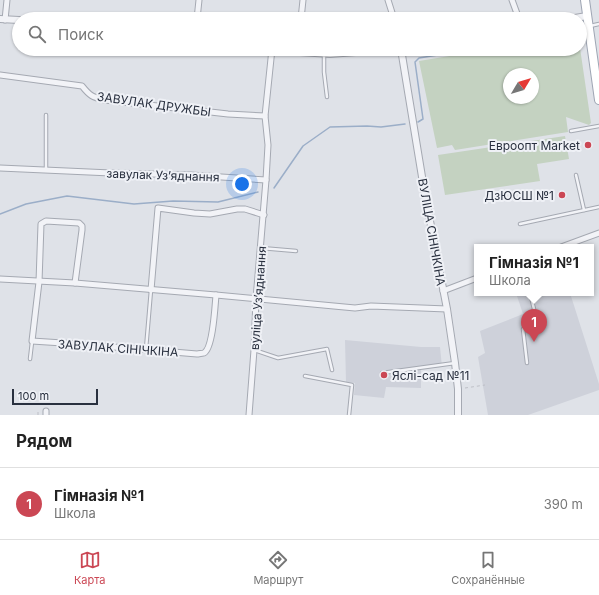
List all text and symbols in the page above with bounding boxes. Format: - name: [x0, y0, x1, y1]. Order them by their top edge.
- search box: [12, 12, 587, 56]
- icon: search: [26, 23, 48, 45]
- text: Поиск: [58, 25, 104, 44]
- north arrow: [503, 68, 539, 104]
- street label: ЗАВУЛАК ДРУЖБЫ: [96, 89, 212, 119]
- place label: Евроопт Market: [489, 138, 580, 153]
- marker: Евроопт Market: [583, 140, 593, 150]
- street label: завулак Узʼяднання: [106, 166, 220, 184]
- your location: [232, 174, 252, 194]
- street label: ВУЛІЦА СІНІЧКІНА: [415, 177, 449, 287]
- place label: ДзЮСШ №1: [484, 188, 554, 203]
- marker: ДзЮСШ №1: [557, 190, 567, 200]
- popup: [474, 244, 594, 296]
- street label: вуліца Узʼяднання: [247, 246, 269, 350]
- text: Гімназія №1: [489, 253, 579, 272]
- text: Школа: [489, 272, 531, 288]
- pin: 1: [521, 309, 547, 342]
- street label: ЗАВУЛАК СІНІЧКІНА: [57, 336, 179, 360]
- place label: Яслі-сад №11: [392, 368, 469, 383]
- marker: Яслі-сад №11: [379, 370, 389, 380]
- scale bar: [12, 387, 98, 406]
- text: 100 m: [18, 389, 49, 403]
- text: Рядом: [16, 431, 72, 451]
- text: Гімназія №1: [54, 486, 144, 505]
- text: 1: [26, 496, 32, 512]
- text: 390 m: [544, 496, 583, 512]
- text: Школа: [54, 505, 96, 521]
- tab: Карта: [74, 549, 106, 587]
- tab: Маршрут: [253, 549, 303, 587]
- tab: Сохранённые: [451, 549, 525, 587]

